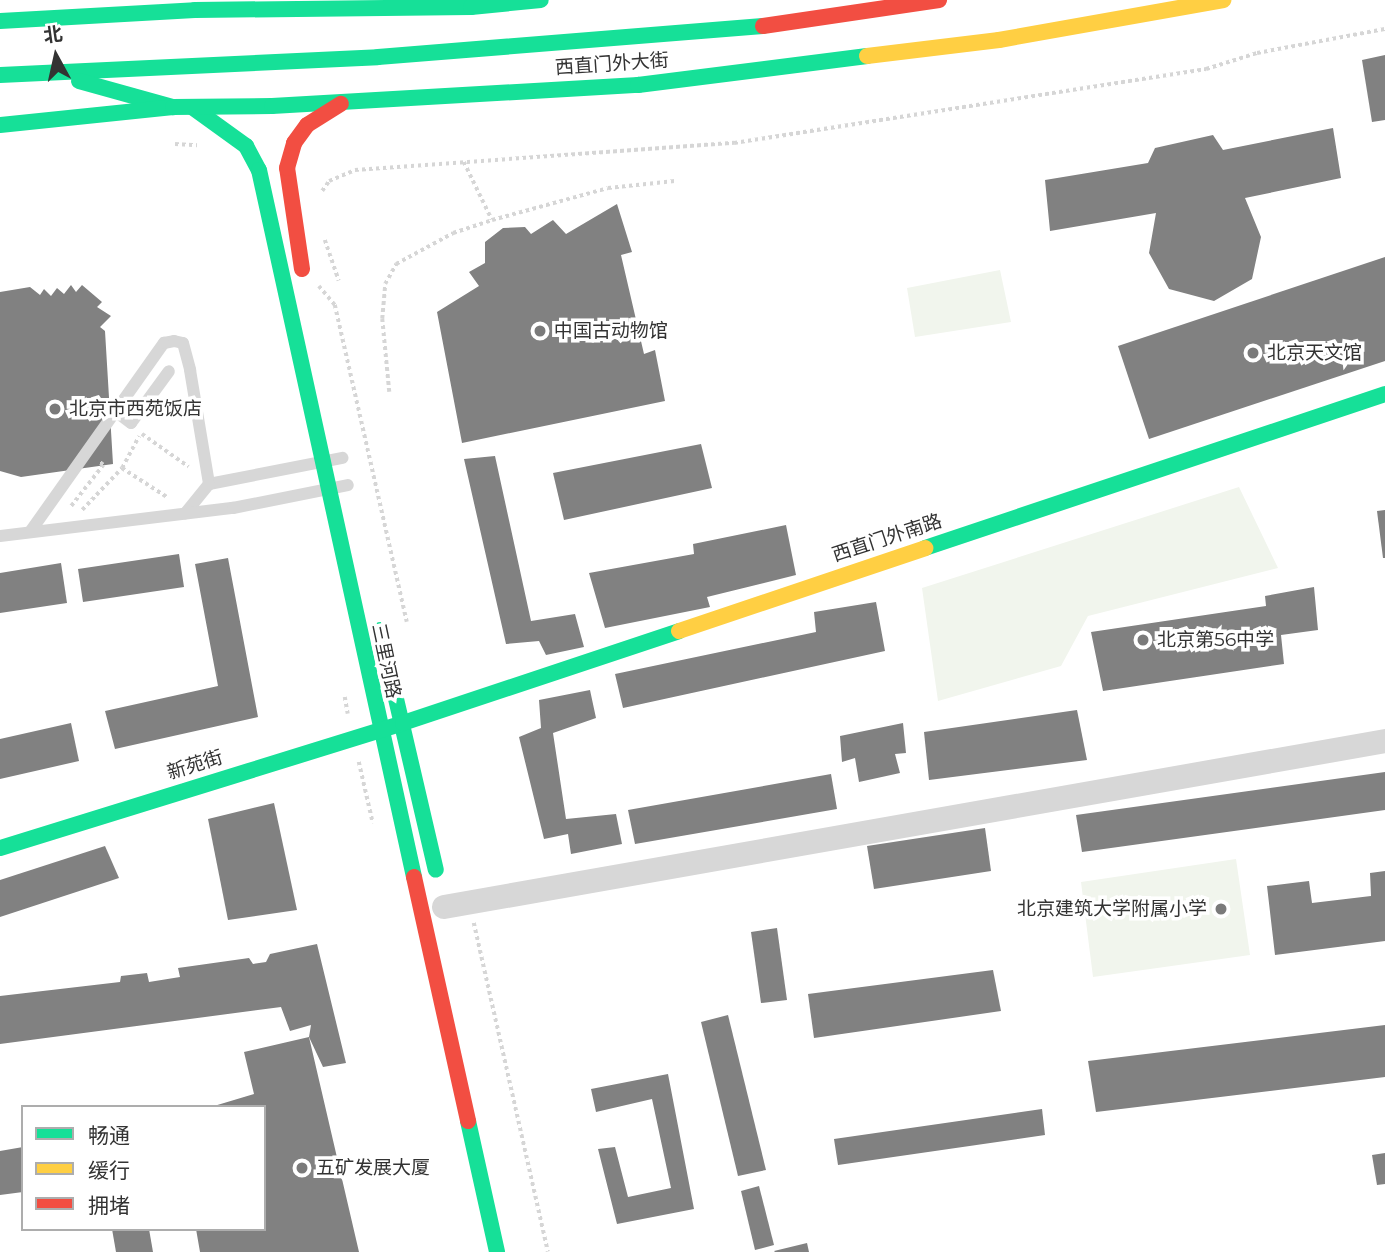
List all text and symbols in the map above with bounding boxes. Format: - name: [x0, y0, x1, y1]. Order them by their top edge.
- north arrow: [21, 21, 91, 91]
- text: 北: [42, 22, 64, 47]
- street label: 西直门外大街: [554, 49, 670, 79]
- place label: 中国古动物馆: [554, 320, 668, 342]
- marker: 中国古动物馆: [532, 323, 548, 339]
- place label: 北京天文馆: [1267, 342, 1362, 364]
- marker: 北京天文馆: [1245, 345, 1261, 361]
- place label: 北京市西苑饭店: [69, 398, 202, 420]
- marker: 北京市西苑饭店: [47, 401, 63, 417]
- street label: 西直门外南路: [829, 510, 945, 566]
- street label: 三里河路: [367, 621, 405, 701]
- place label: 北京第56中学: [1157, 629, 1274, 651]
- marker: 北京第56中学: [1135, 632, 1151, 648]
- street label: 新苑街: [164, 746, 226, 784]
- place label: 北京建筑大学附属小学: [1017, 898, 1207, 920]
- marker: 北京建筑大学附属小学: [1213, 901, 1229, 917]
- legend: [21, 1105, 266, 1231]
- text: 畅通: [88, 1123, 130, 1148]
- place label: 五矿发展大厦: [316, 1157, 430, 1179]
- text: 缓行: [88, 1158, 130, 1183]
- marker: 五矿发展大厦: [294, 1160, 310, 1176]
- text: 拥堵: [88, 1193, 130, 1218]

